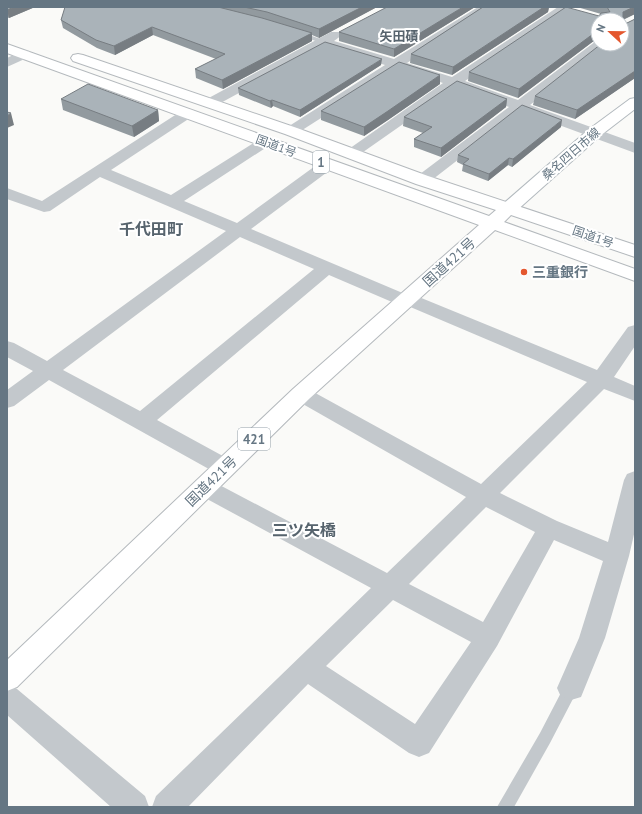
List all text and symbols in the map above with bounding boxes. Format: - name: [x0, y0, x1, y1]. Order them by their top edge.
- north arrow: [590, 12, 630, 52]
- text: N: [593, 22, 609, 34]
- district label: 矢田磧: [379, 28, 419, 45]
- street label: 桑名四日市線: [539, 124, 603, 183]
- street label: 国道1号: [254, 131, 299, 160]
- road number: 1: [313, 151, 329, 173]
- district label: 千代田町: [119, 219, 183, 239]
- street label: 国道1号: [571, 223, 616, 251]
- street label: 国道421号: [419, 234, 479, 290]
- place label: 三重銀行: [532, 263, 588, 281]
- marker: 三重銀行: [519, 267, 529, 277]
- road number: 421: [238, 428, 270, 450]
- street label: 国道421号: [181, 452, 241, 510]
- district label: 三ツ矢橋: [272, 520, 336, 540]

